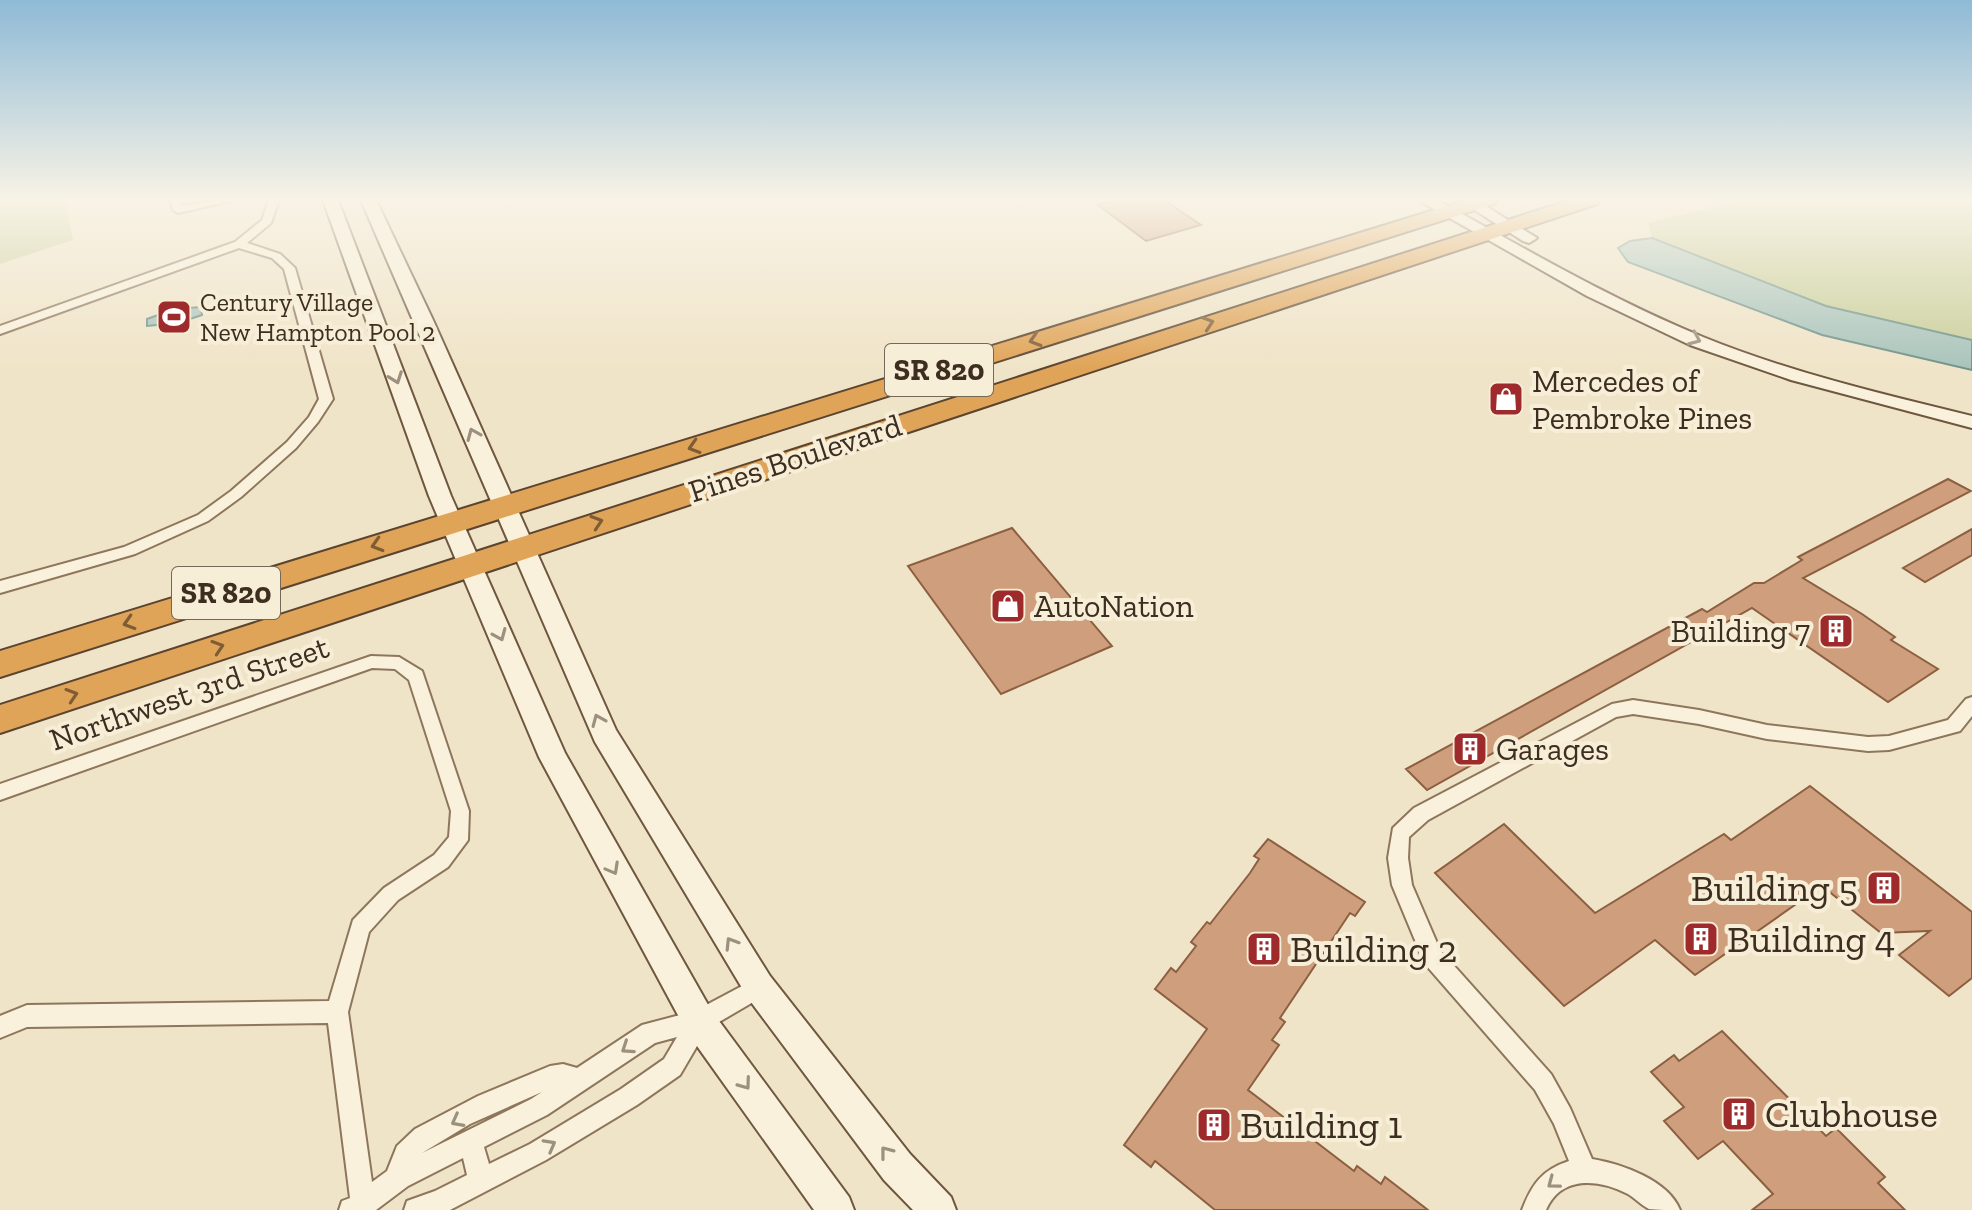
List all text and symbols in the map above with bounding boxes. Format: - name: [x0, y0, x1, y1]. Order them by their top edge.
- place label: Century Village New Hampton Pool 2: [200, 286, 436, 348]
- sports icon: Century Village New Hampton Pool 2: [155, 298, 193, 336]
- one-way arrow: [1200, 317, 1214, 333]
- one-way arrow: [1687, 330, 1701, 346]
- one-way arrow: [1029, 331, 1043, 347]
- road number: SR 820: [885, 344, 993, 396]
- place label: Mercedes of Pembroke Pines: [1532, 362, 1752, 437]
- one-way arrow: [386, 370, 403, 384]
- shop icon: Mercedes of Pembroke Pines: [1487, 380, 1525, 418]
- street label: Pines Boulevard: [684, 406, 907, 510]
- one-way arrow: [466, 428, 482, 442]
- one-way arrow: [687, 438, 701, 454]
- one-way arrow: [590, 515, 603, 531]
- one-way arrow: [371, 536, 384, 552]
- road number: SR 820: [172, 567, 280, 619]
- shop icon: AutoNation: [989, 587, 1027, 625]
- place label: AutoNation: [1034, 587, 1194, 625]
- place label: Building 7: [1671, 612, 1810, 650]
- building icon: Building 7: [1817, 612, 1855, 650]
- one-way arrow: [123, 614, 136, 630]
- street label: Northwest 3rd Street: [45, 627, 334, 759]
- one-way arrow: [491, 627, 507, 641]
- one-way arrow: [210, 640, 224, 656]
- one-way arrow: [64, 689, 78, 705]
- one-way arrow: [592, 714, 608, 728]
- building icon: Garages: [1451, 730, 1489, 768]
- place label: Garages: [1496, 730, 1609, 768]
- one-way arrow: [603, 860, 619, 875]
- place label: Building 5: [1691, 865, 1858, 911]
- building icon: Building 5: [1865, 869, 1903, 907]
- place label: Building 4: [1727, 916, 1895, 962]
- building icon: Building 4: [1682, 920, 1720, 958]
- place label: Building 2: [1290, 926, 1457, 972]
- building icon: Building 2: [1245, 930, 1283, 968]
- one-way arrow: [726, 937, 741, 952]
- one-way arrow: [622, 1038, 636, 1053]
- one-way arrow: [735, 1075, 750, 1090]
- place label: Clubhouse: [1765, 1091, 1938, 1137]
- building icon: Clubhouse: [1720, 1095, 1758, 1133]
- place label: Building 1: [1240, 1102, 1402, 1148]
- building icon: Building 1: [1195, 1106, 1233, 1144]
- one-way arrow: [450, 1111, 465, 1126]
- one-way arrow: [542, 1139, 556, 1154]
- one-way arrow: [882, 1146, 896, 1161]
- one-way arrow: [1547, 1173, 1562, 1187]

